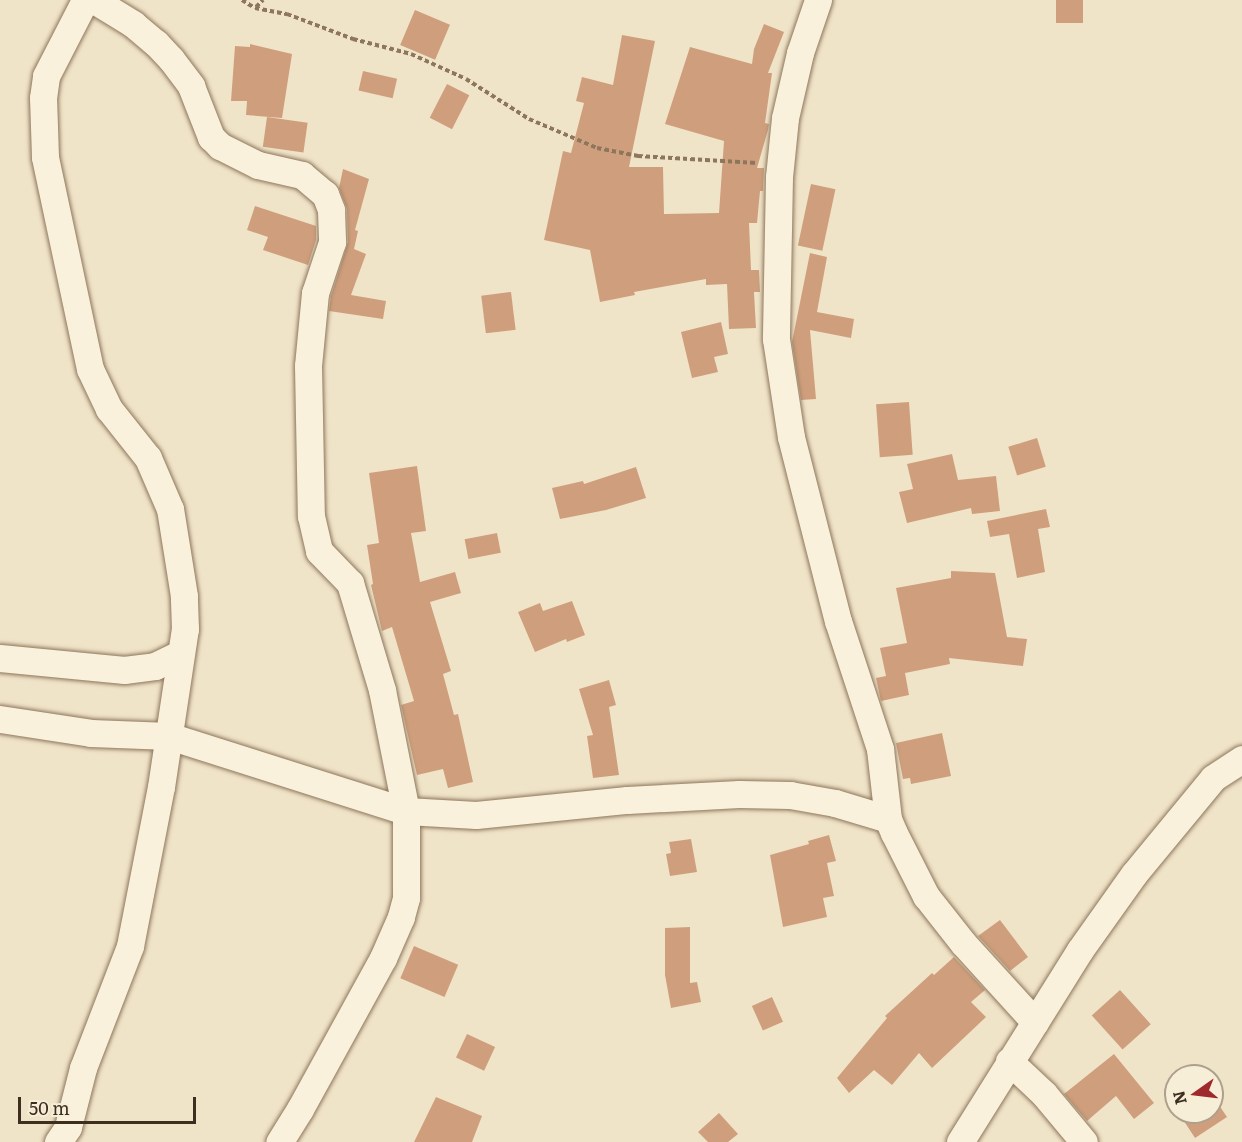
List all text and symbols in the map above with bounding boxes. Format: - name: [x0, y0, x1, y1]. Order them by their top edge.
- north arrow: [1164, 1064, 1224, 1124]
- scale bar: [21, 1085, 200, 1123]
- text: N: [1165, 1088, 1192, 1107]
- text: 50 m: [29, 1094, 70, 1121]

